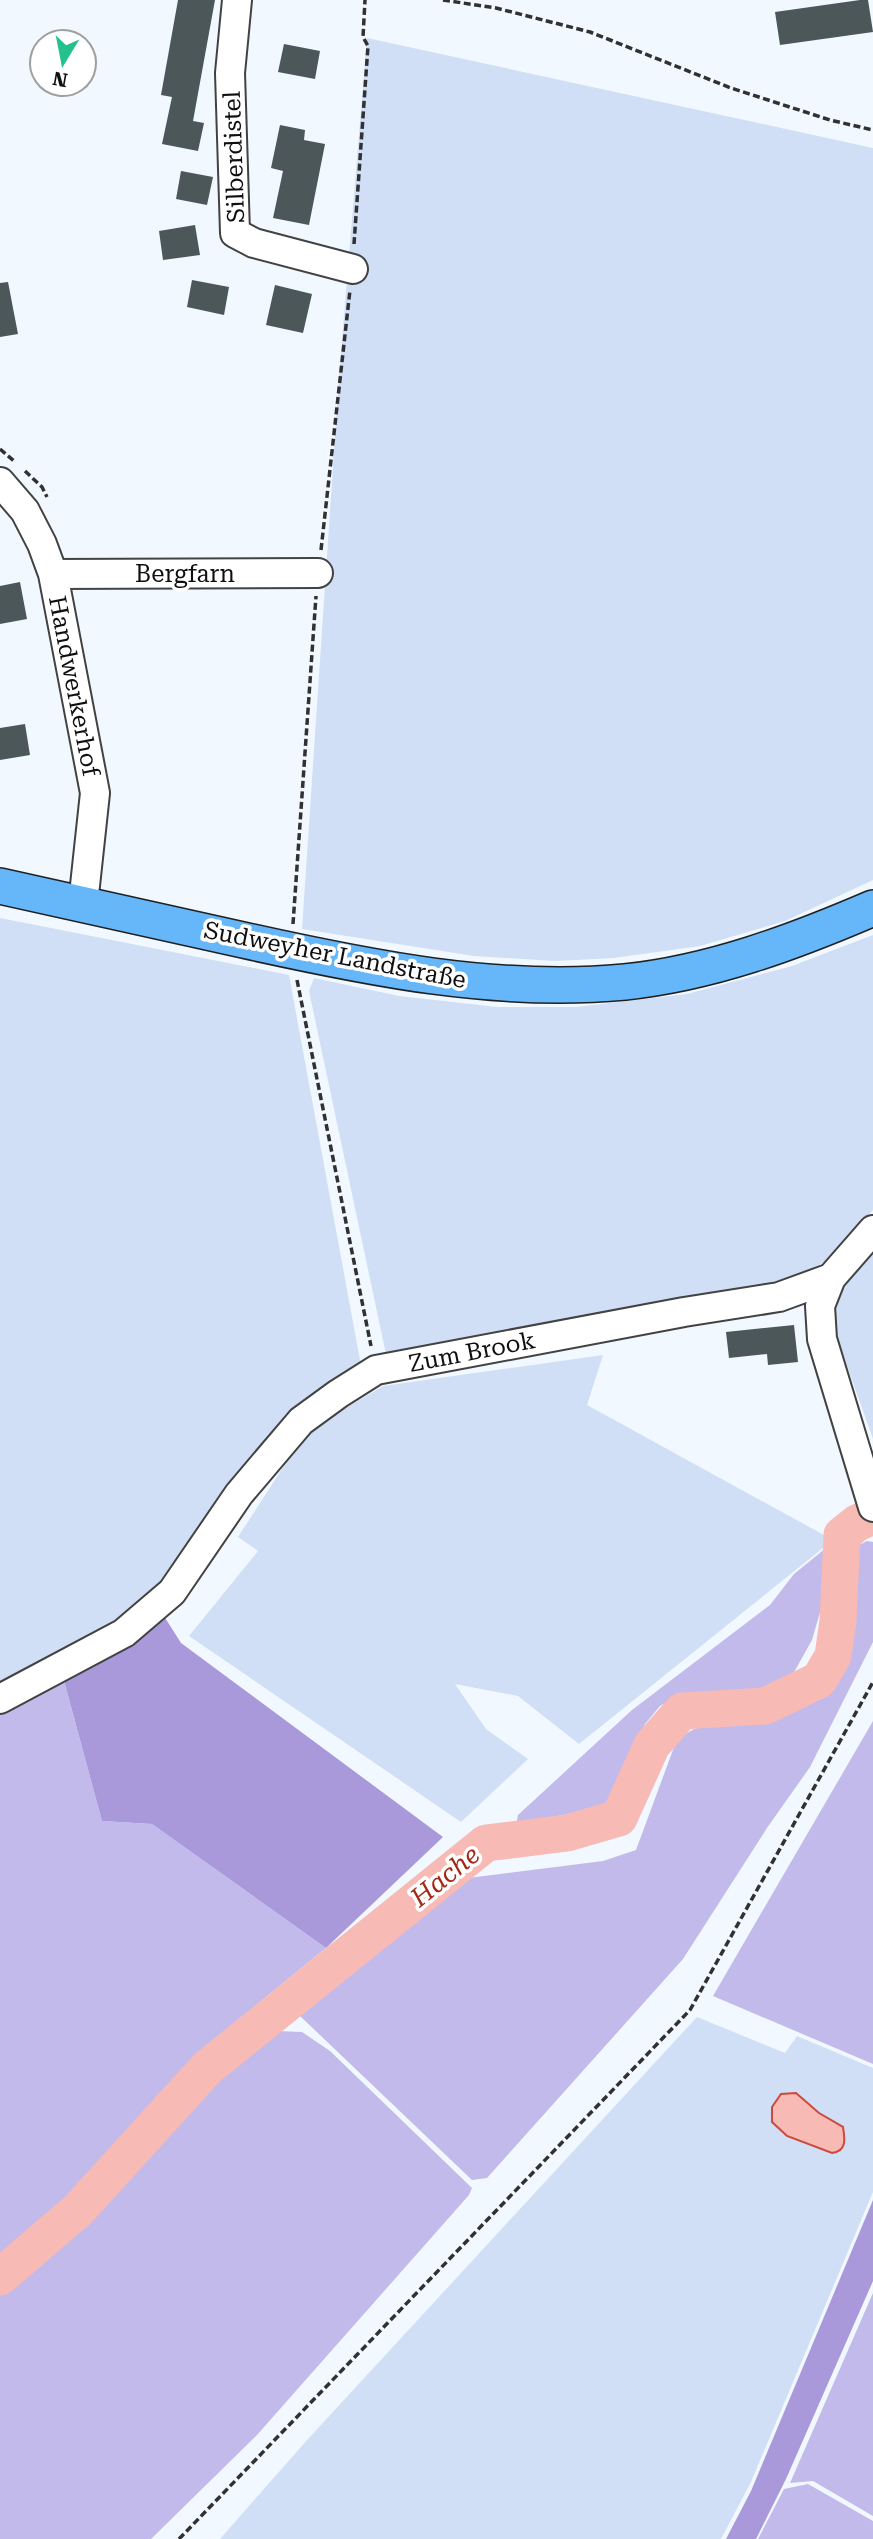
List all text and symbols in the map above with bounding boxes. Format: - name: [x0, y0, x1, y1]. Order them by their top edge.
- north arrow: [28, 28, 98, 98]
- text: N: [51, 67, 69, 92]
- street label: Silberdistel: [218, 91, 250, 223]
- street label: Bergfarn: [135, 560, 235, 588]
- street label: Handwerkerhof: [43, 594, 105, 779]
- street label: Sudweyher Landstraße: [202, 916, 468, 994]
- street label: Zum Brook: [406, 1326, 538, 1378]
- water label: Hache: [404, 1839, 485, 1913]

